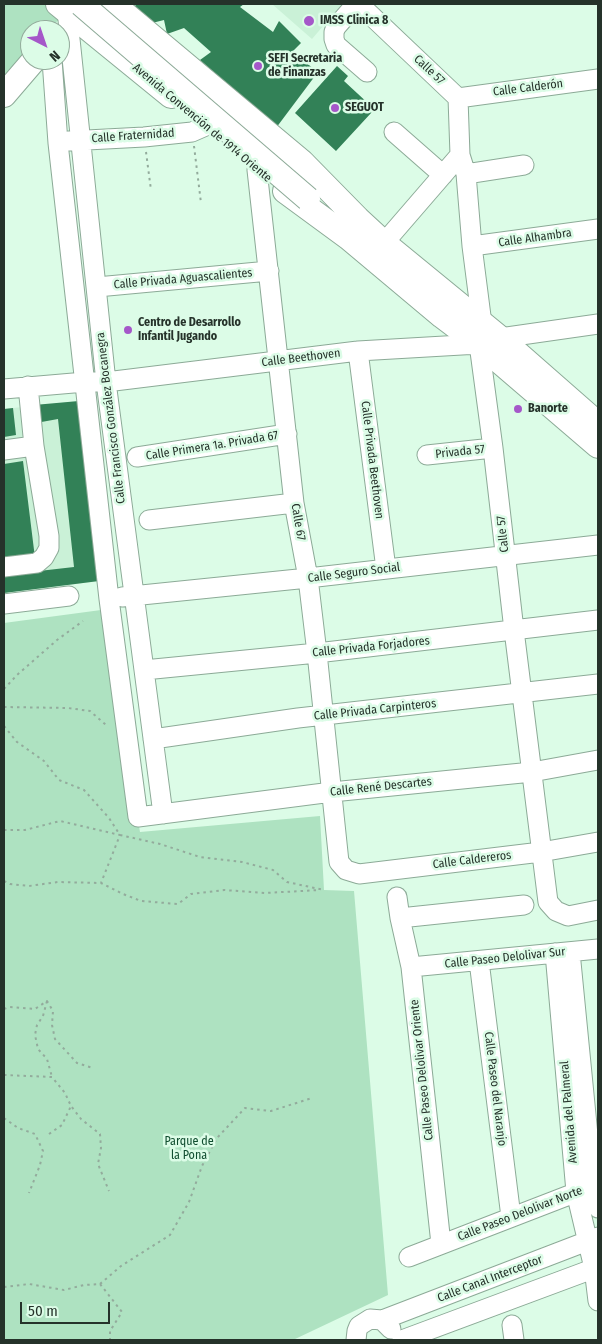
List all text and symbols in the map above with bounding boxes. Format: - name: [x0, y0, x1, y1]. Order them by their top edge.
- marker: IMSS Clinica 8: [302, 14, 316, 28]
- place label: IMSS Clinica 8: [320, 14, 388, 28]
- north arrow: [20, 20, 70, 70]
- text: N: [46, 47, 63, 65]
- place label: SEFI Secretaria de Finanzas: [268, 52, 342, 80]
- street label: Calle 57: [411, 52, 447, 88]
- marker: SEFI Secretaria de Finanzas: [252, 60, 264, 72]
- street label: Avenida Convención de 1914 Oriente: [130, 61, 274, 185]
- street label: Calle Calderón: [492, 77, 564, 99]
- place label: SEGUOT: [345, 101, 384, 115]
- marker: SEGUOT: [329, 102, 341, 114]
- street label: Calle Fraternidad: [91, 126, 175, 146]
- street label: Calle Alhambra: [497, 226, 573, 250]
- street label: Calle Privada Aguascalientes: [113, 266, 253, 292]
- place label: Centro de Desarrollo Infantil Jugando: [138, 316, 241, 344]
- marker: Centro de Desarrollo Infantil Jugando: [122, 324, 134, 336]
- street label: Calle Francisco González Bocanegra: [93, 331, 129, 505]
- street label: Calle Beethoven: [261, 346, 341, 370]
- street label: Calle Privada Beethoven: [358, 400, 386, 520]
- place label: Banorte: [528, 402, 568, 416]
- marker: Banorte: [512, 403, 524, 415]
- street label: Calle Primera 1a. Privada 67: [145, 428, 279, 464]
- street label: Privada 57: [435, 442, 485, 462]
- street label: Calle 67: [288, 502, 308, 542]
- street label: Calle 57: [494, 515, 512, 553]
- street label: Calle Seguro Social: [307, 560, 401, 586]
- street label: Calle Privada Forjadores: [312, 634, 430, 660]
- street label: Calle Privada Carpinteros: [313, 696, 437, 724]
- street label: Calle René Descartes: [330, 775, 432, 799]
- street label: Calle Caldereros: [432, 848, 512, 872]
- street label: Calle Paseo Delolivar Sur: [444, 944, 566, 972]
- street label: Calle Paseo Delolivar Oriente: [407, 999, 437, 1141]
- street label: Calle Paseo del Naranjo: [481, 1031, 509, 1147]
- street label: Avenida del Palmeral: [557, 1060, 581, 1164]
- park label: Parque de la Pona: [164, 1135, 214, 1163]
- street label: Calle Paseo Delolivar Norte: [456, 1184, 584, 1244]
- street label: Calle Canal Interceptor: [436, 1252, 544, 1306]
- scale bar: [22, 1292, 112, 1324]
- text: 50 m: [28, 1302, 58, 1320]

